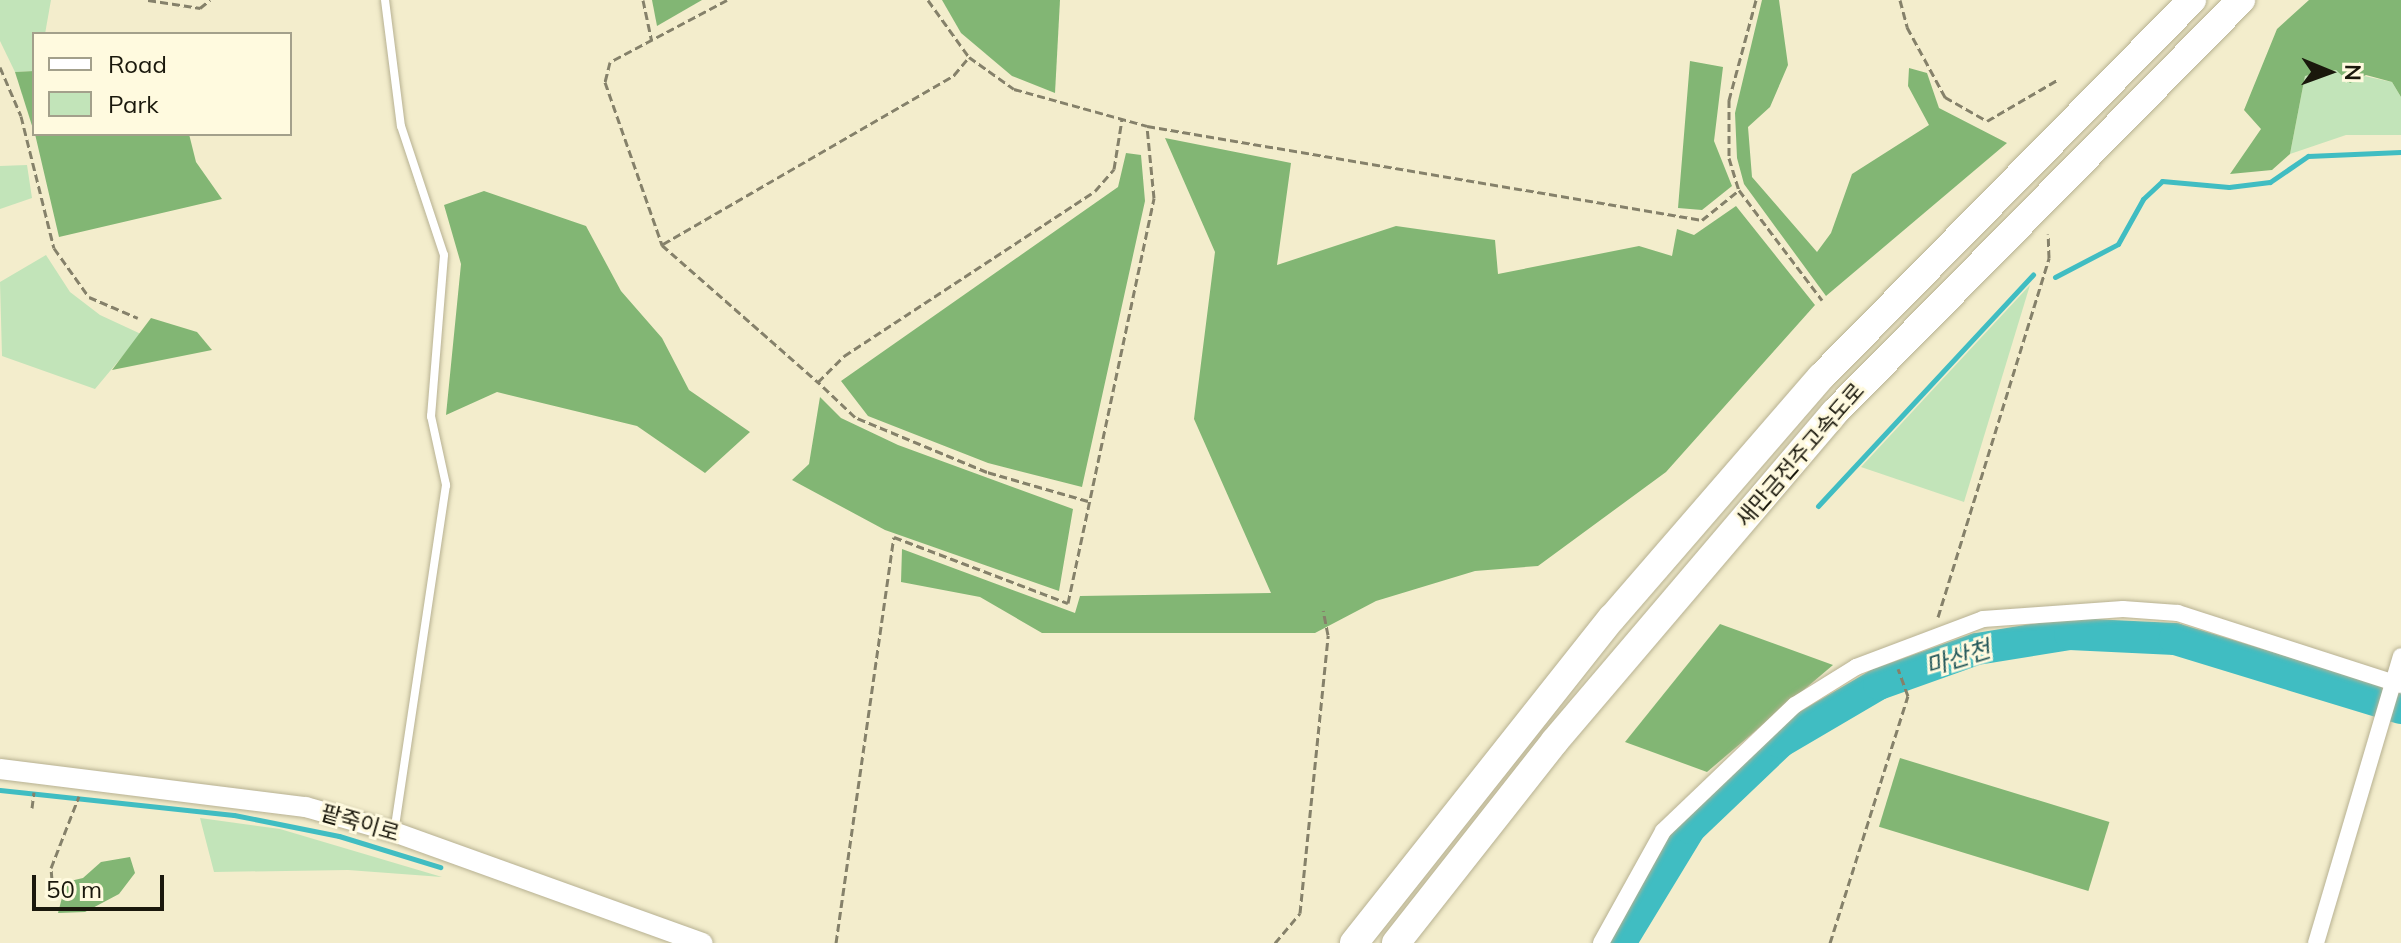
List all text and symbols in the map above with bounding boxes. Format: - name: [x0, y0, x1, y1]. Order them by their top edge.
- legend: [32, 32, 292, 136]
- north arrow: [2289, 32, 2369, 112]
- text: Road: [108, 49, 167, 79]
- text: N: [2339, 64, 2367, 81]
- text: Park: [108, 89, 159, 119]
- street label: 새만금전주고속도로: [1730, 378, 1870, 532]
- water label: 마산천: [1922, 635, 1994, 681]
- street label: 팥죽이로: [317, 799, 403, 847]
- scale bar: [36, 859, 168, 909]
- text: 50 m: [46, 874, 102, 904]

